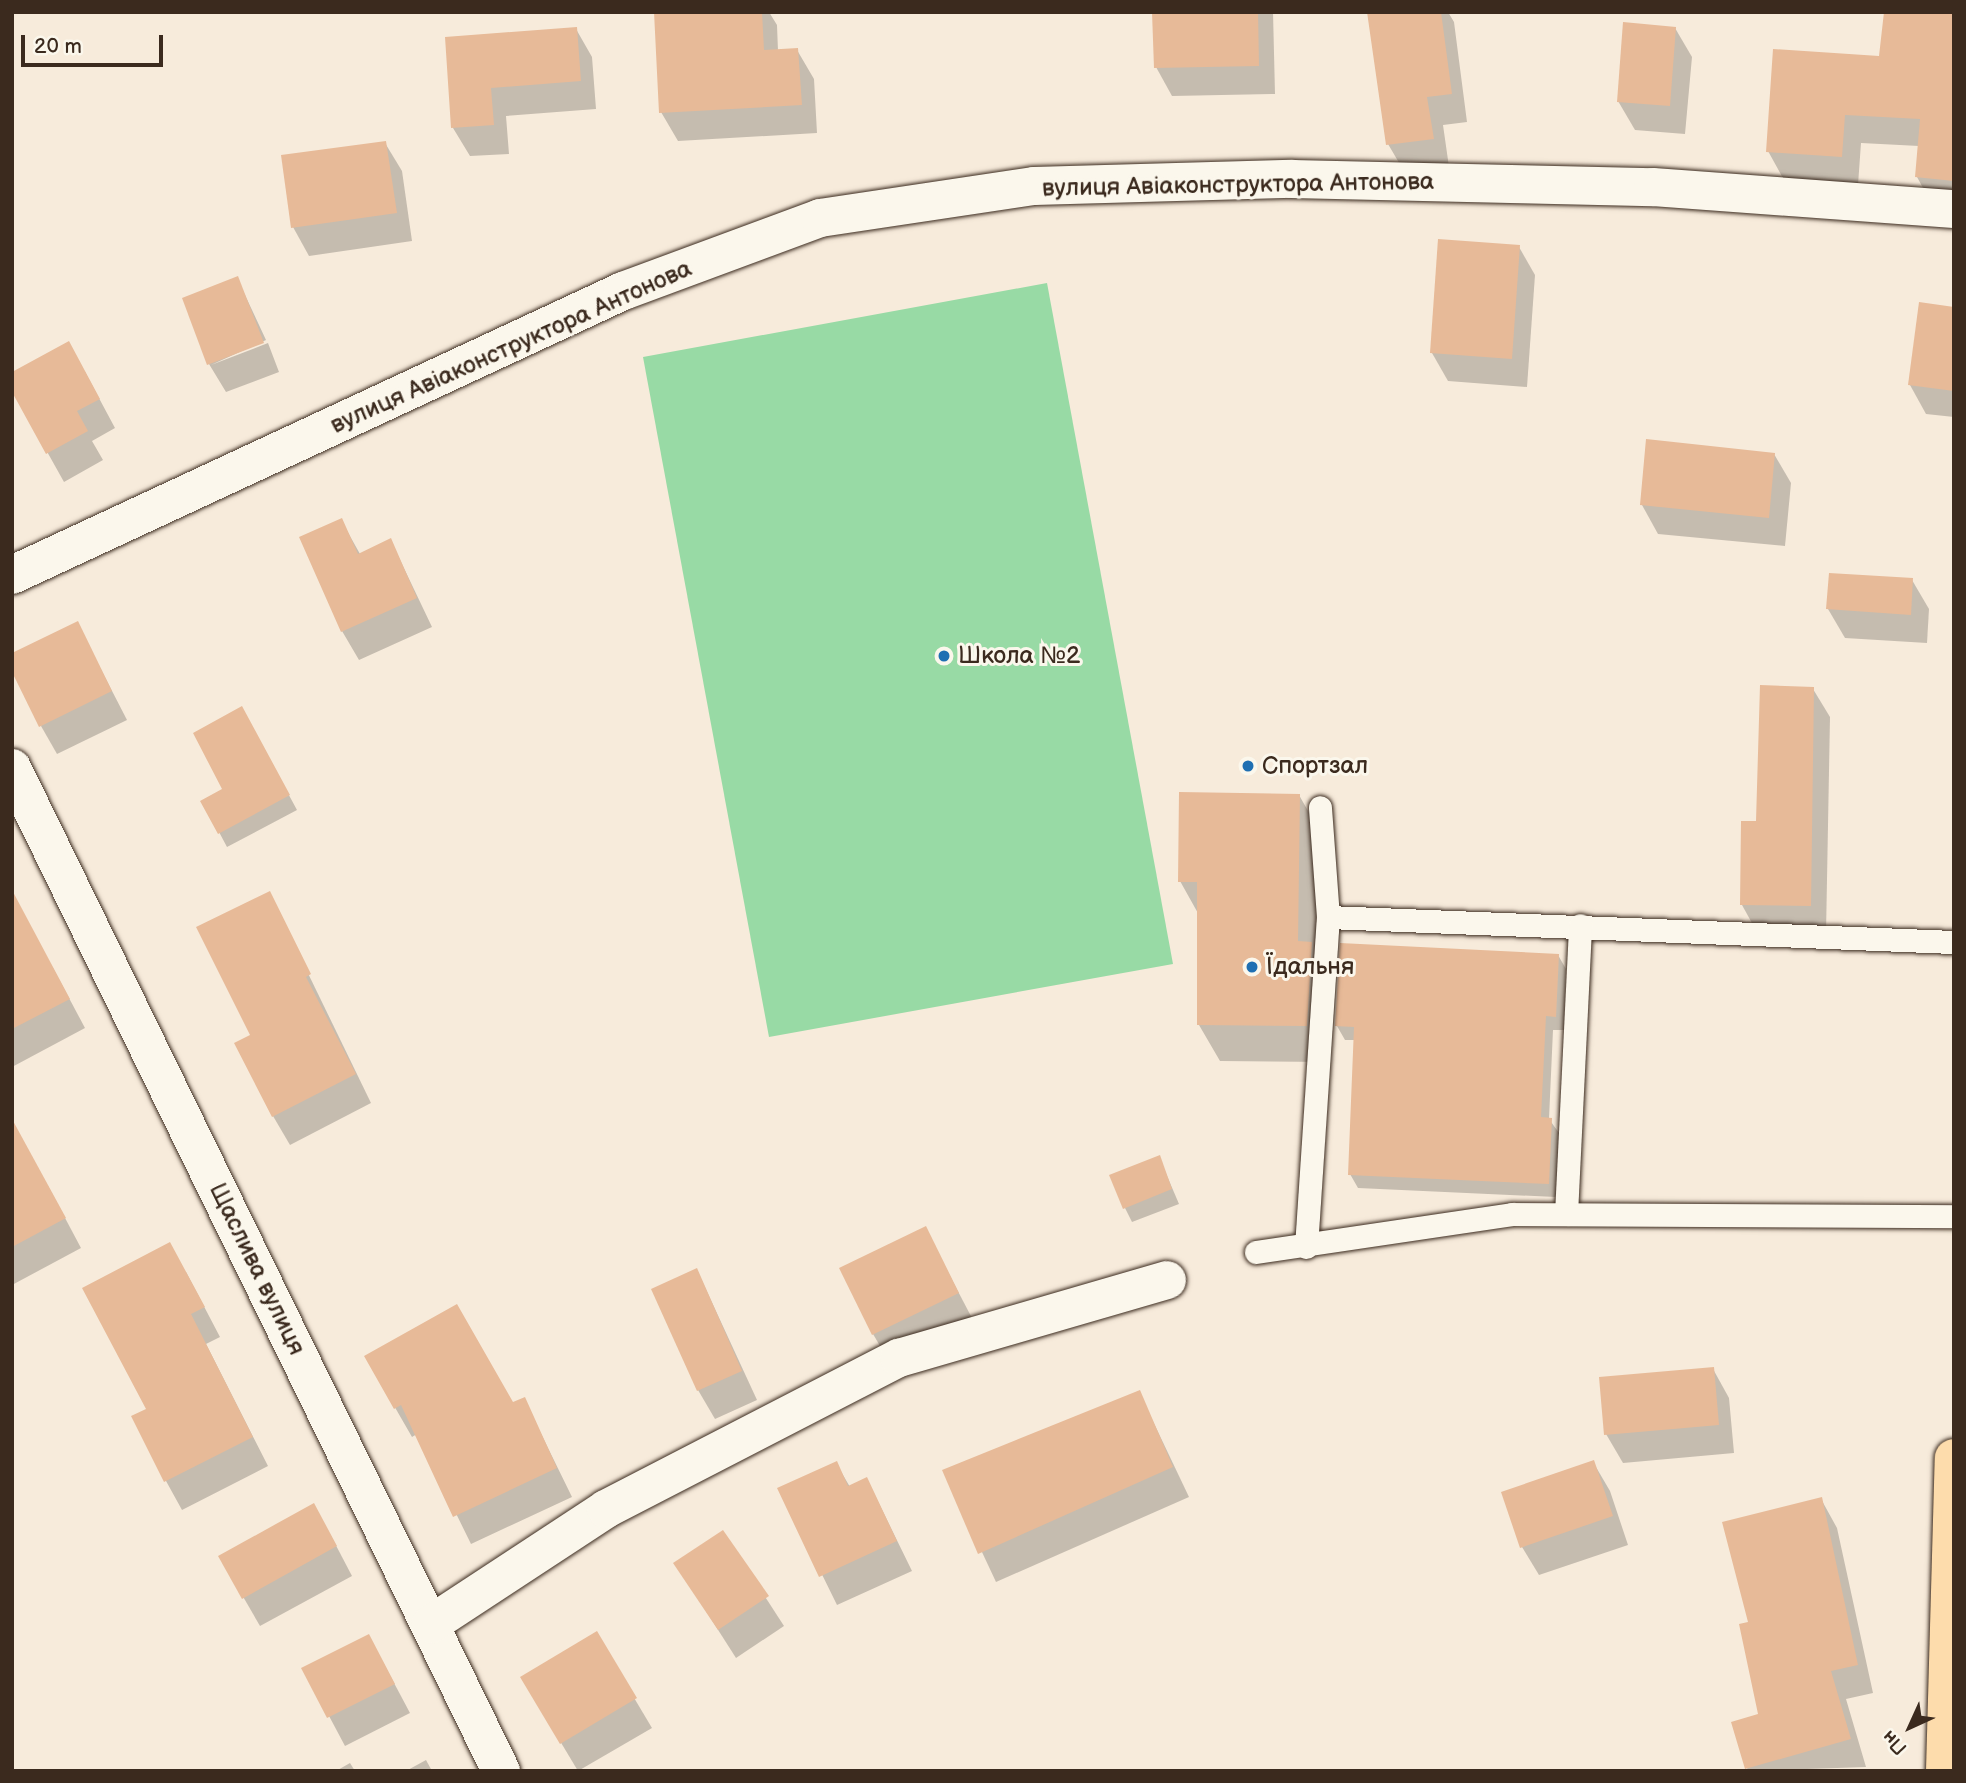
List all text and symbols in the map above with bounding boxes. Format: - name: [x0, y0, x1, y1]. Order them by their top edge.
- scale bar: [24, 21, 166, 65]
- text: 20 m: [34, 34, 82, 59]
- street label: вулиця Авіаконструктора Антонова: [1042, 167, 1434, 203]
- street label: вулиця Авіаконструктора Антонова: [326, 254, 696, 440]
- place label: Школа №2: [958, 642, 1080, 670]
- marker: Школа №2: [936, 648, 952, 664]
- place label: Спортзал: [1262, 752, 1368, 780]
- marker: Спортзал: [1240, 758, 1256, 774]
- place label: Їдальня: [1266, 953, 1354, 981]
- marker: Їдальня: [1244, 959, 1260, 975]
- street label: Щаслива вулиця: [203, 1178, 311, 1360]
- north arrow: [1875, 1692, 1945, 1762]
- text: Пн: [1878, 1725, 1912, 1759]

